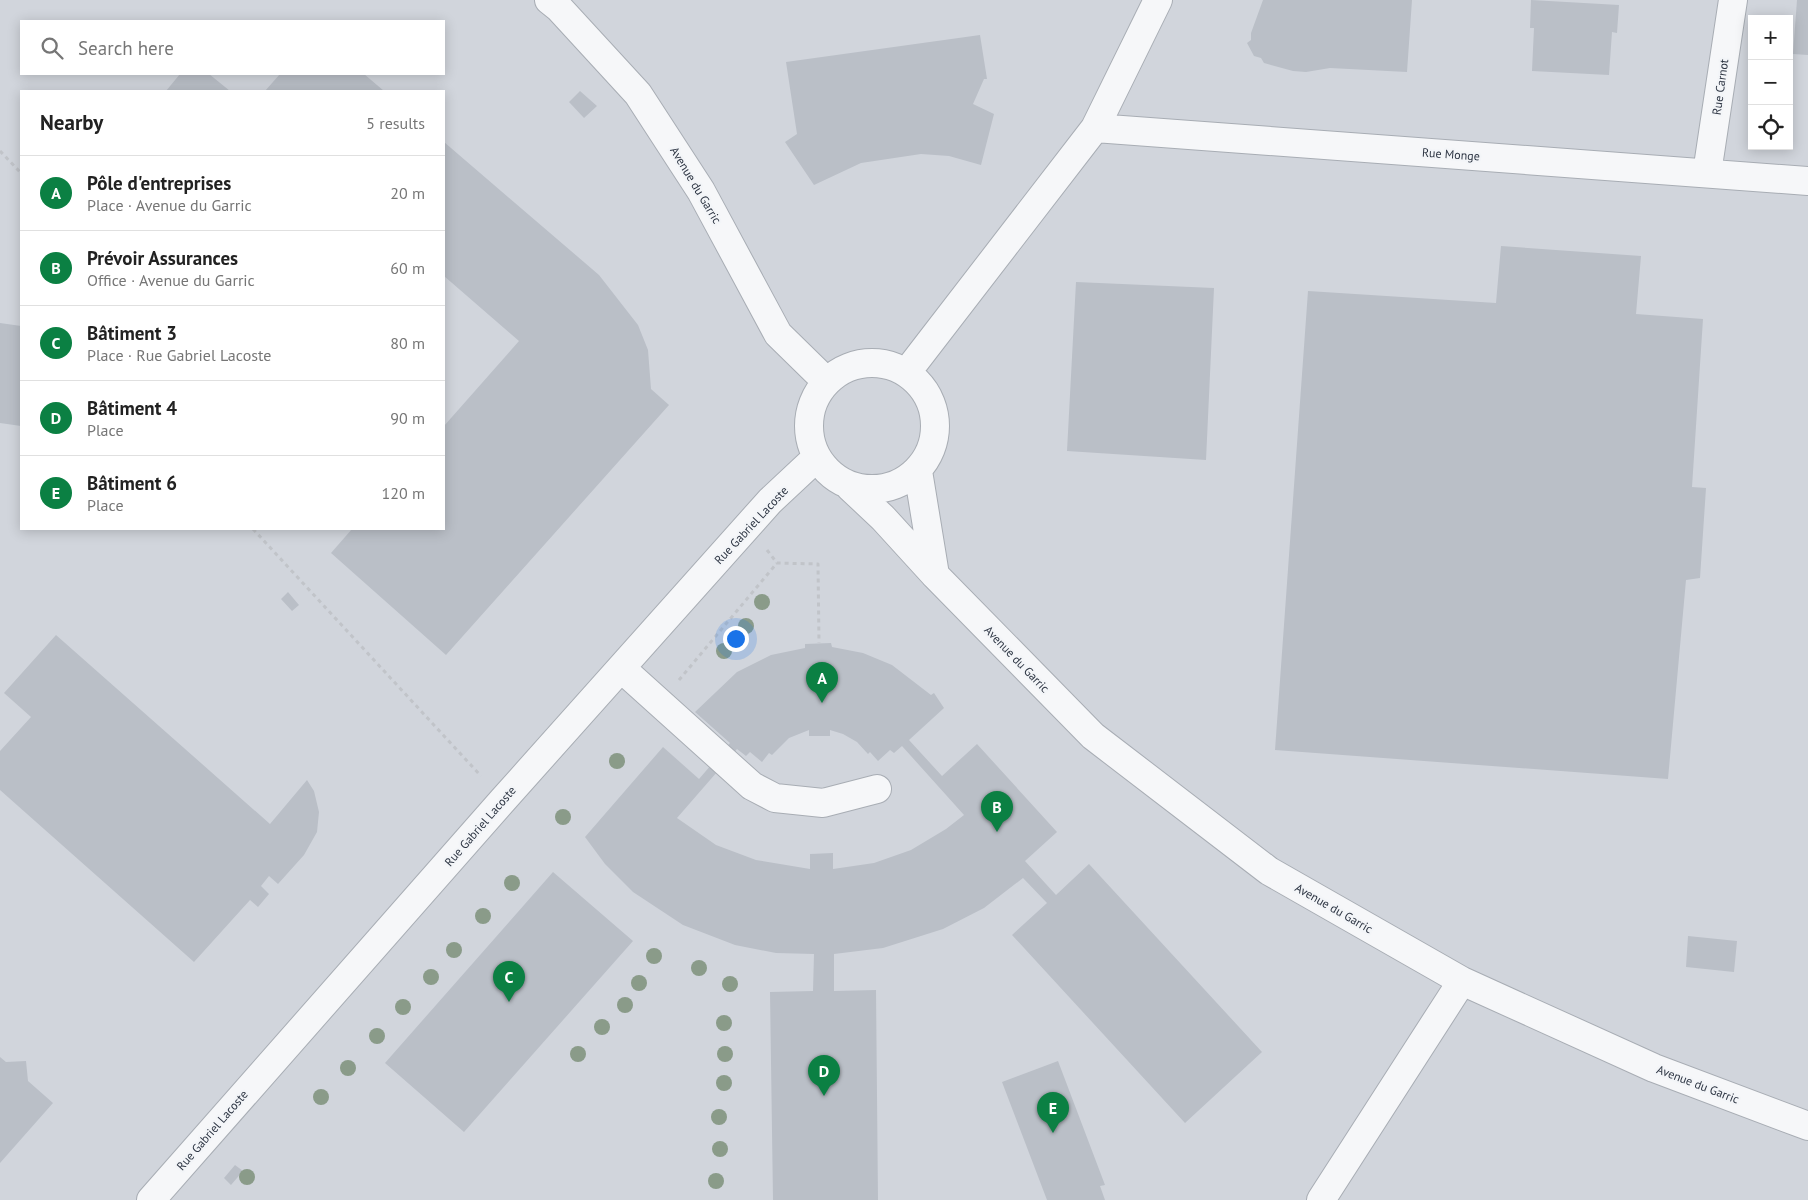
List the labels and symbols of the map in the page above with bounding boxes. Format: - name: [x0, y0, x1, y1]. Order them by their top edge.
- street label: Rue Carnot: [1709, 58, 1731, 116]
- street label: Avenue du Garric: [667, 144, 725, 227]
- street label: Rue Monge: [1422, 145, 1480, 163]
- street label: Rue Gabriel Lacoste: [711, 483, 791, 567]
- street label: Avenue du Garric: [981, 623, 1053, 696]
- your location: [723, 626, 749, 652]
- pin: A: [806, 662, 838, 703]
- street label: Rue Gabriel Lacoste: [441, 783, 519, 869]
- pin: B: [981, 791, 1013, 832]
- street label: Avenue du Garric: [1293, 880, 1376, 937]
- pin: C: [493, 961, 525, 1002]
- pin: D: [808, 1055, 840, 1096]
- street label: Avenue du Garric: [1655, 1061, 1742, 1107]
- street label: Rue Gabriel Lacoste: [173, 1087, 251, 1173]
- pin: E: [1037, 1092, 1069, 1133]

